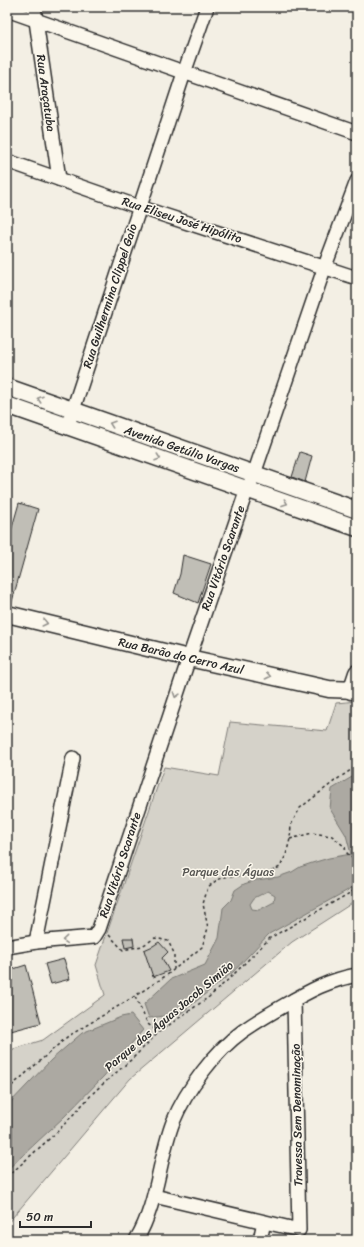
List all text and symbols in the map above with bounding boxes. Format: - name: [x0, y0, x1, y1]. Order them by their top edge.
- street label: Rua Araçatuba: [30, 53, 62, 133]
- street label: Rua Eliseu José Hipólito: [119, 190, 245, 250]
- street label: Rua Guilhermina Clippel Gaio: [76, 221, 144, 371]
- one-way arrow: [37, 395, 44, 404]
- street label: Avenida Getúlio Vargas: [120, 419, 243, 479]
- one-way arrow: [108, 420, 115, 429]
- one-way arrow: [154, 453, 161, 462]
- one-way arrow: [281, 498, 288, 506]
- street label: Rua Vitório Scarante: [195, 502, 251, 614]
- one-way arrow: [42, 619, 48, 627]
- street label: Rua Barão do Cerro Azul: [116, 631, 246, 681]
- one-way arrow: [265, 671, 271, 679]
- one-way arrow: [172, 692, 181, 699]
- street label: Rua Vitório Scarante: [93, 809, 147, 921]
- park label: Parque das Águas: [182, 861, 274, 883]
- one-way arrow: [62, 935, 68, 944]
- street label: Parque das Águas Jacob Simião: [99, 955, 239, 1077]
- street label: Travessa Sem Denominação: [285, 1043, 309, 1187]
- scale bar: [20, 1203, 91, 1229]
- text: 50 m: [26, 1206, 53, 1228]

